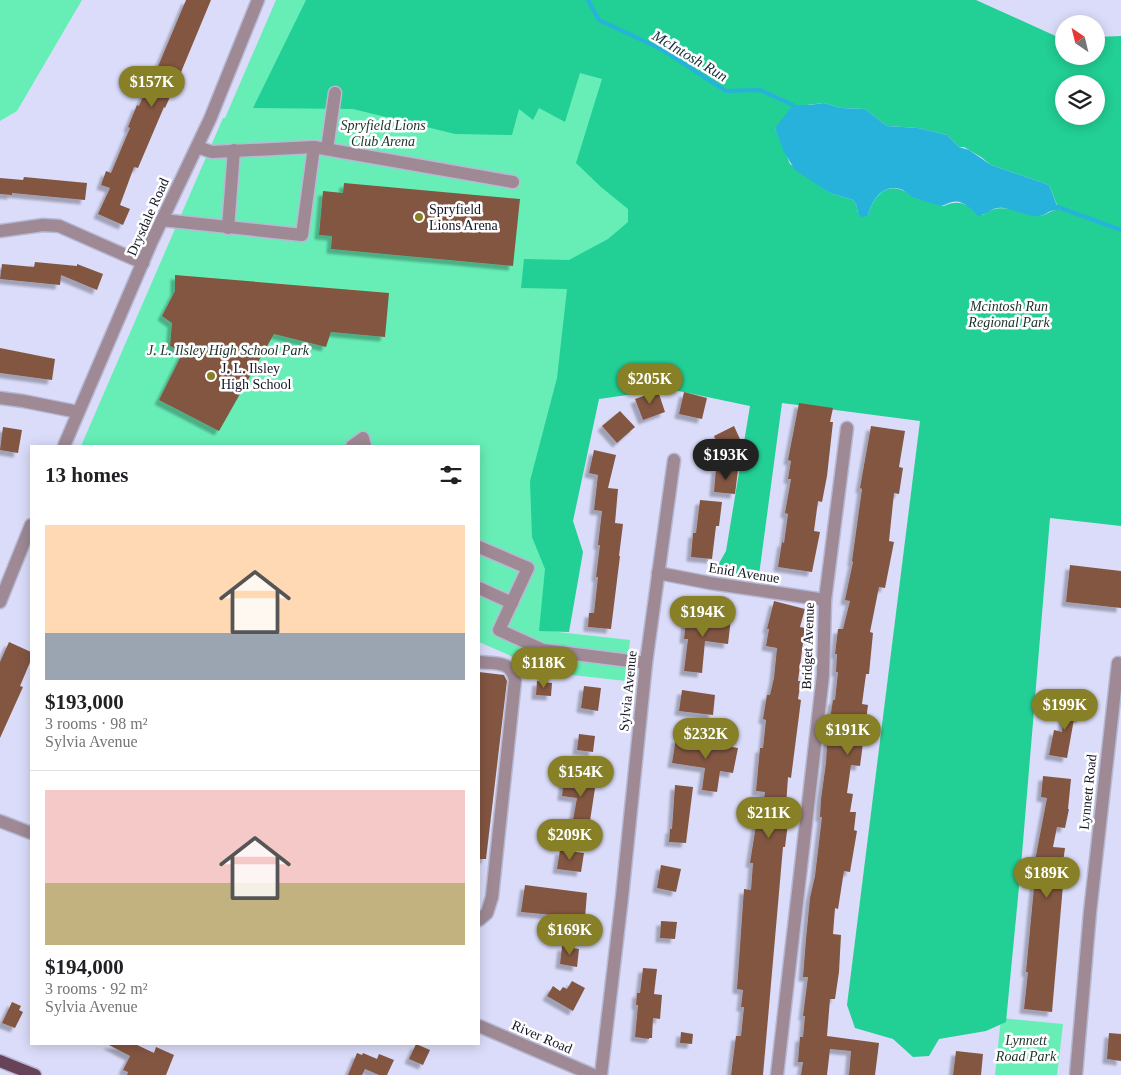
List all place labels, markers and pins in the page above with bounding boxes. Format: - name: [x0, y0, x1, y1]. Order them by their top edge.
- pin: $157K: [117, 66, 187, 108]
- place label: Spryfield Lions Arena: [429, 202, 499, 233]
- marker: Spryfield Lions Arena: [413, 211, 425, 223]
- place label: J. L. Ilsley High School: [221, 361, 292, 392]
- pin: $205K: [615, 362, 685, 405]
- marker: J. L. Ilsley High School: [205, 370, 217, 382]
- pin: $193K: [691, 438, 761, 481]
- pin: $194K: [668, 596, 738, 638]
- pin: $118K: [509, 646, 579, 689]
- pin: $199K: [1030, 688, 1100, 731]
- pin: $191K: [813, 714, 883, 756]
- pin: $232K: [671, 718, 741, 760]
- pin: $154K: [546, 756, 616, 798]
- pin: $211K: [734, 796, 804, 839]
- pin: $209K: [535, 818, 605, 861]
- pin: $189K: [1012, 856, 1082, 899]
- pin: $169K: [535, 914, 605, 956]

